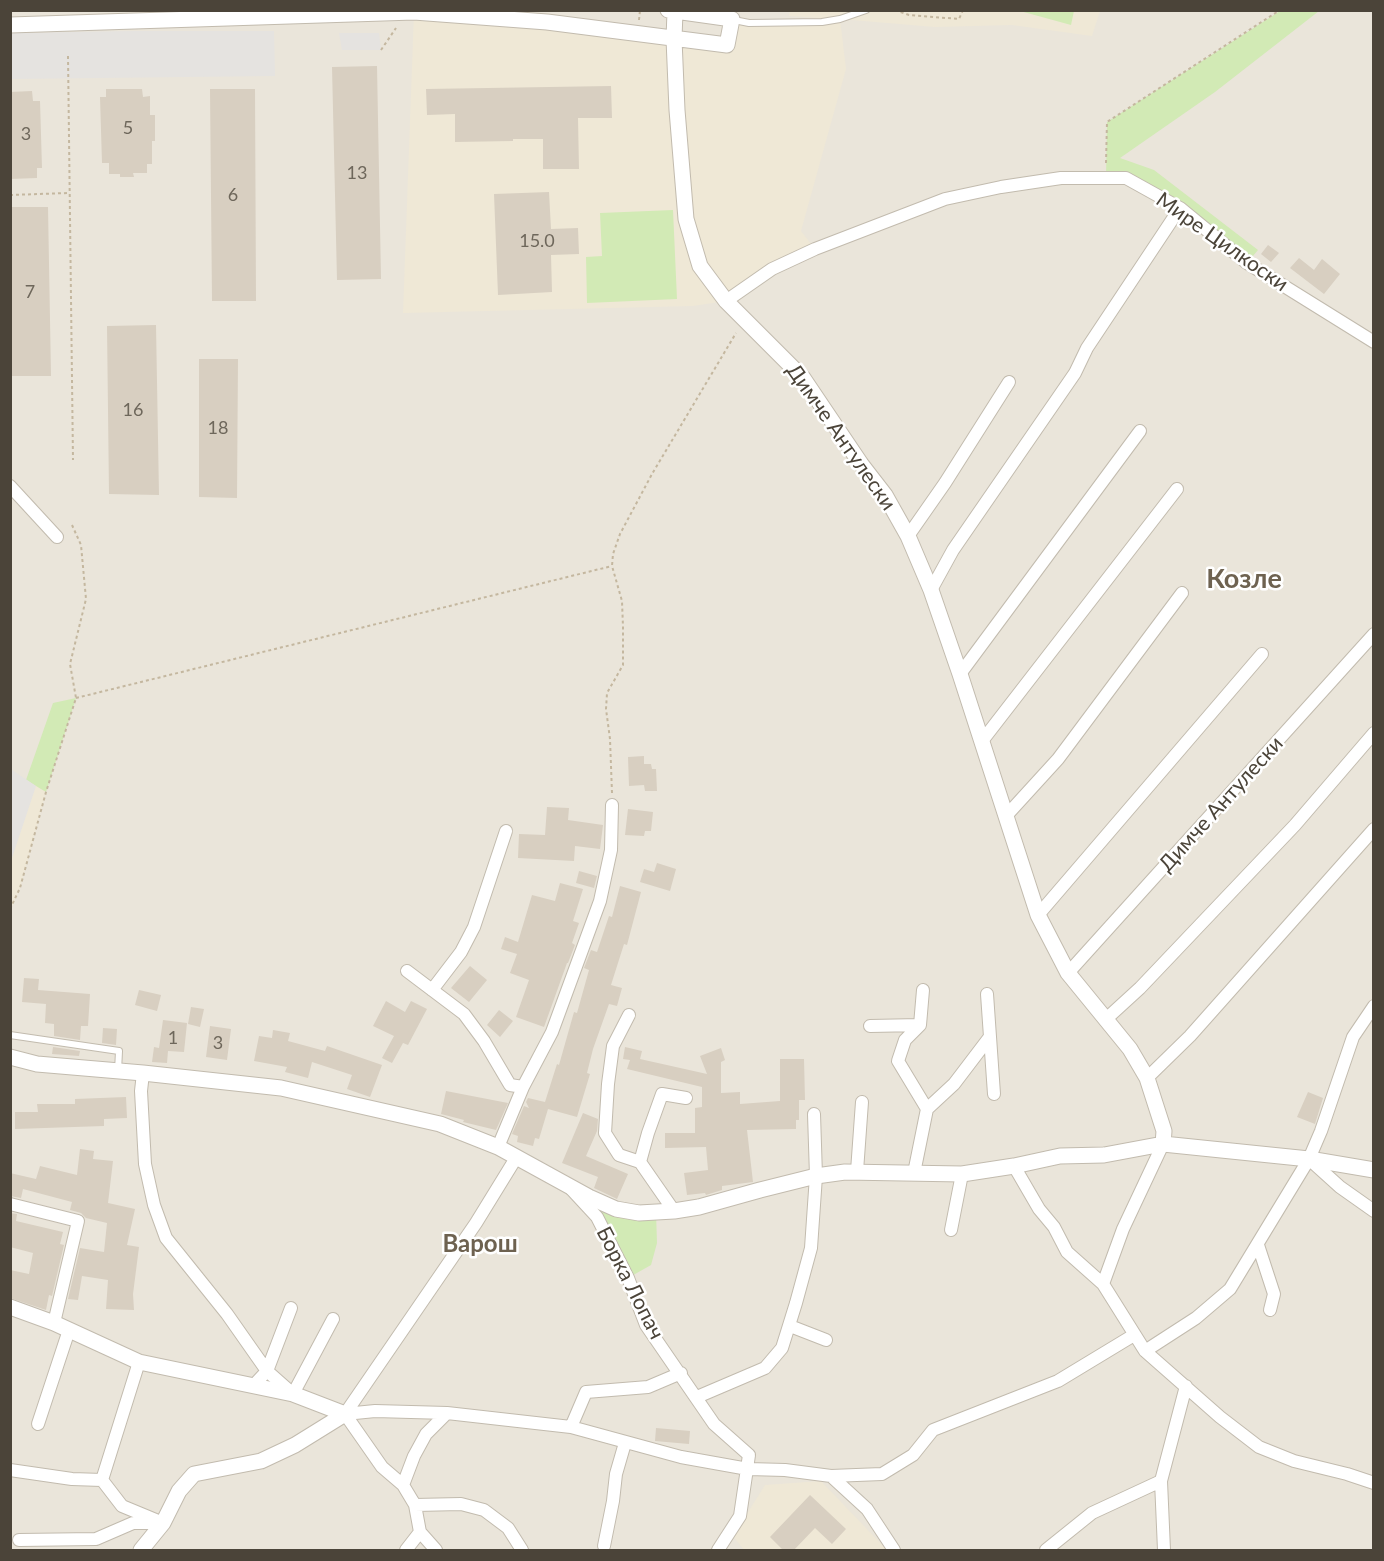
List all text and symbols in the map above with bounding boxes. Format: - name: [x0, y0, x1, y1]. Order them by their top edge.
- house number: 5: [123, 117, 133, 139]
- house number: 3: [21, 123, 31, 145]
- house number: 13: [347, 162, 367, 184]
- house number: 6: [228, 184, 238, 206]
- street label: Мире Цилкоски: [1151, 187, 1293, 297]
- house number: 15.0: [519, 230, 555, 252]
- house number: 7: [25, 281, 35, 303]
- street label: Димче Антулески: [781, 359, 901, 515]
- house number: 16: [123, 399, 143, 421]
- house number: 18: [208, 417, 228, 439]
- district label: Козле: [1206, 563, 1282, 595]
- street label: Димче Антулески: [1154, 731, 1288, 877]
- house number: 1: [168, 1027, 178, 1049]
- house number: 3: [213, 1032, 223, 1054]
- street label: Борка Лопач: [591, 1222, 669, 1344]
- district label: Варош: [442, 1230, 518, 1258]

